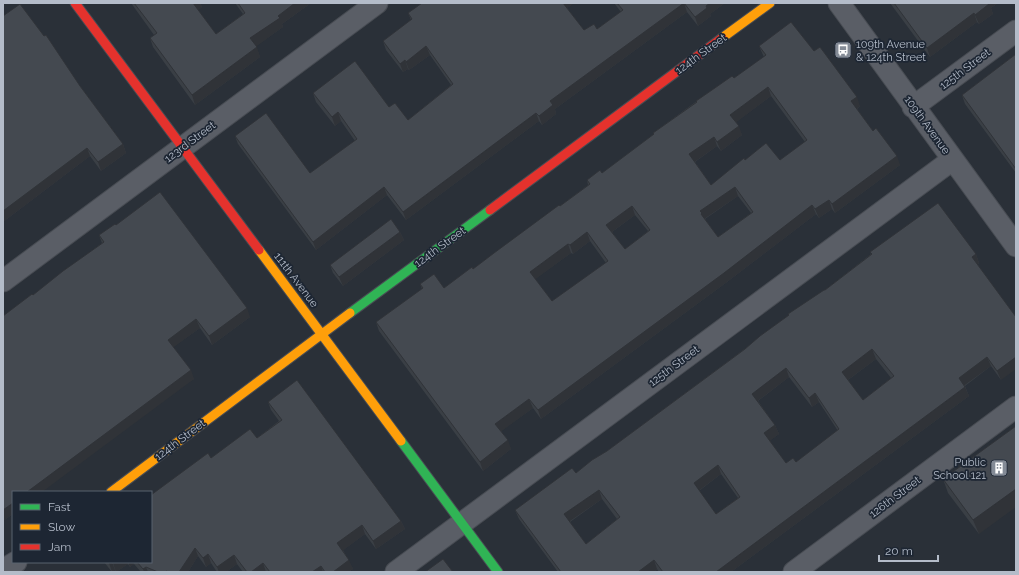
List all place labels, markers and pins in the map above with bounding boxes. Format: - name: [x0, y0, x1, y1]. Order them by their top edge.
- place label: 109th Avenue & 124th Street: [856, 38, 926, 64]
- bus stop icon: 109th Avenue & 124th Street: [833, 40, 853, 60]
- place label: Public School 121: [933, 456, 986, 482]
- building icon: Public School 121: [989, 458, 1009, 478]

